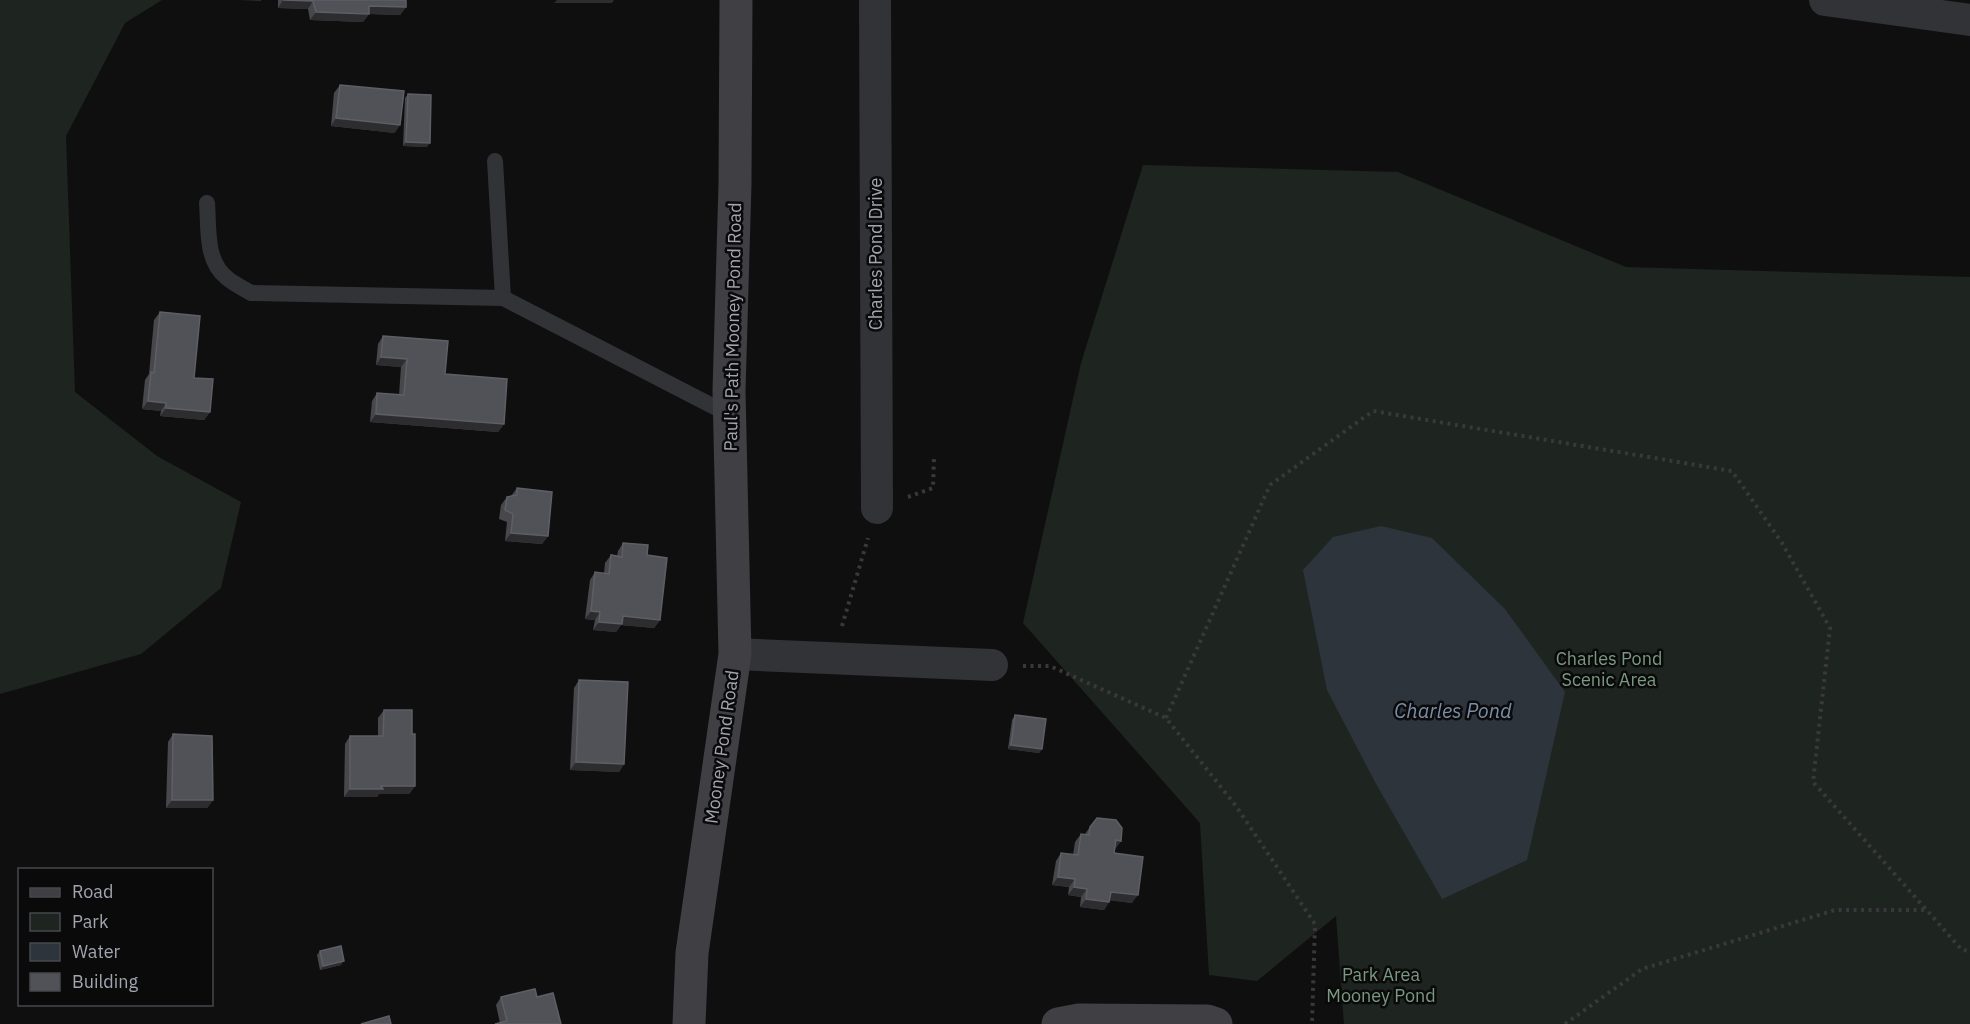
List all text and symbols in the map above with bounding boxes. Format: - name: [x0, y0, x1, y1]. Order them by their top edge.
- street label: Charles Pond Drive: [864, 178, 887, 330]
- street label: Paul's Path Mooney Pond Road: [719, 202, 746, 452]
- park label: Charles Pond Scenic Area: [1556, 647, 1662, 691]
- street label: Mooney Pond Road: [699, 669, 744, 825]
- water label: Charles Pond: [1394, 697, 1512, 724]
- legend: [18, 868, 213, 1006]
- text: Road: [72, 880, 113, 903]
- text: Park: [72, 910, 109, 933]
- text: Water: [72, 940, 121, 963]
- park label: Park Area Mooney Pond: [1326, 963, 1436, 1007]
- text: Building: [72, 970, 139, 993]

